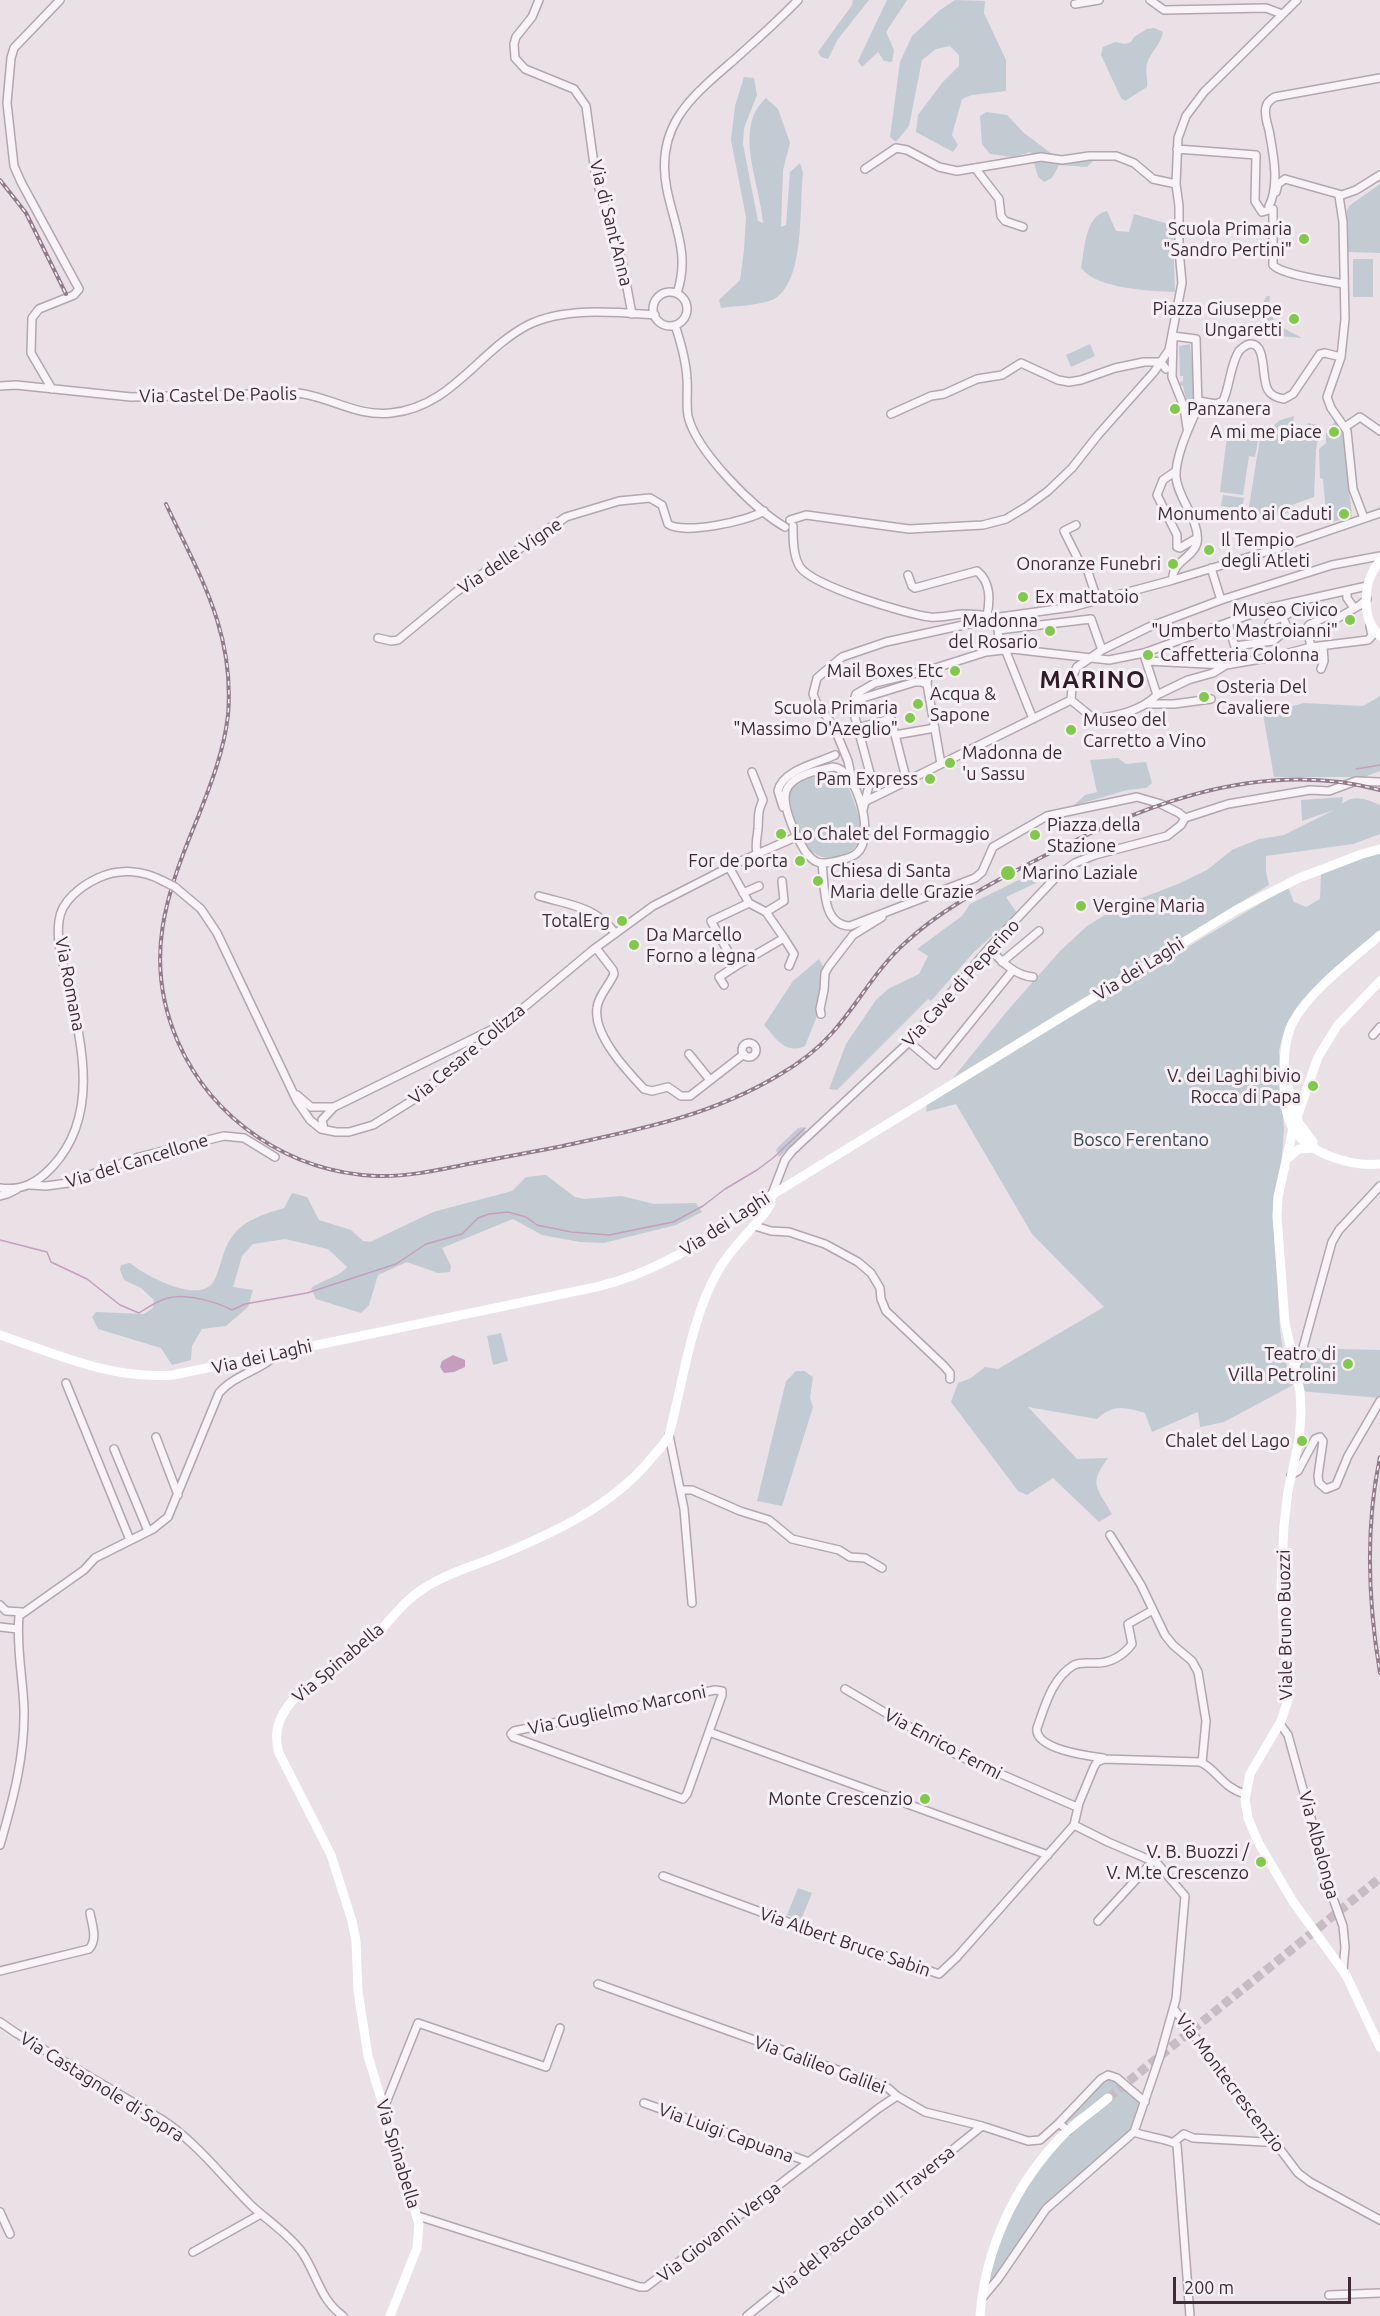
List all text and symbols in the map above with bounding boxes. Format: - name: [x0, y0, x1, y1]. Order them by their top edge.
- street label: Via di Sant'Anna: [585, 158, 637, 288]
- place label: Scuola Primaria "Sandro Pertini": [1163, 218, 1292, 260]
- marker: Scuola Primaria "Sandro Pertini": [1297, 232, 1311, 246]
- place label: Piazza Giuseppe Ungaretti: [1152, 298, 1282, 340]
- marker: Piazza Giuseppe Ungaretti: [1287, 312, 1301, 326]
- street label: Via Castel De Paolis: [139, 383, 297, 407]
- place label: Panzanera: [1187, 398, 1271, 420]
- marker: Panzanera: [1168, 402, 1182, 416]
- place label: A mi me piace: [1210, 421, 1322, 443]
- marker: A mi me piace: [1327, 425, 1341, 439]
- place label: Monumento ai Caduti: [1158, 503, 1332, 525]
- marker: Monumento ai Caduti: [1337, 507, 1351, 521]
- street label: Via delle Vigne: [454, 513, 566, 599]
- place label: Il Tempio degli Atleti: [1221, 529, 1310, 572]
- marker: Il Tempio degli Atleti: [1202, 543, 1216, 557]
- place label: Onoranze Funebri: [1016, 553, 1161, 575]
- marker: Onoranze Funebri: [1166, 557, 1180, 571]
- place label: Ex mattatoio: [1035, 586, 1139, 608]
- marker: Ex mattatoio: [1016, 590, 1030, 604]
- place label: Museo Civico "Umberto Mastroianni": [1151, 599, 1338, 642]
- place label: Madonna del Rosario: [948, 610, 1038, 652]
- marker: Museo Civico "Umberto Mastroianni": [1343, 613, 1357, 627]
- marker: Madonna del Rosario: [1043, 624, 1057, 638]
- place label: Caffetteria Colonna: [1160, 644, 1319, 666]
- marker: Caffetteria Colonna: [1141, 648, 1155, 662]
- place label: Mail Boxes Etc: [827, 660, 943, 682]
- marker: Mail Boxes Etc: [948, 664, 962, 678]
- district label: MARINO: [1040, 666, 1146, 694]
- place label: Osteria Del Cavaliere: [1216, 676, 1307, 718]
- place label: Acqua & Sapone: [930, 683, 996, 726]
- marker: Osteria Del Cavaliere: [1197, 690, 1211, 704]
- place label: Scuola Primaria "Massimo D'Azeglio": [733, 697, 898, 740]
- marker: Acqua & Sapone: [911, 697, 925, 711]
- place label: Museo del Carretto a Vino: [1083, 709, 1206, 752]
- marker: Scuola Primaria "Massimo D'Azeglio": [903, 711, 917, 725]
- marker: Museo del Carretto a Vino: [1064, 723, 1078, 737]
- place label: Madonna de 'u Sassu: [962, 742, 1062, 784]
- marker: Madonna de 'u Sassu: [943, 756, 957, 770]
- place label: Pam Express: [816, 768, 918, 790]
- marker: Pam Express: [923, 772, 937, 786]
- place label: Piazza della Stazione: [1047, 814, 1140, 856]
- place label: Lo Chalet del Formaggio: [793, 823, 990, 845]
- marker: Lo Chalet del Formaggio: [774, 827, 788, 841]
- marker: Piazza della Stazione: [1028, 828, 1042, 842]
- place label: For de porta: [688, 850, 788, 872]
- marker: For de porta: [793, 854, 807, 868]
- place label: Chiesa di Santa Maria delle Grazie: [830, 860, 974, 902]
- place label: Marino Laziale: [1022, 862, 1138, 884]
- marker: Marino Laziale: [999, 864, 1017, 882]
- marker: Chiesa di Santa Maria delle Grazie: [811, 874, 825, 888]
- place label: Vergine Maria: [1093, 895, 1205, 917]
- marker: Vergine Maria: [1074, 899, 1088, 913]
- place label: TotalErg: [542, 910, 610, 932]
- marker: TotalErg: [615, 914, 629, 928]
- street label: Via Cave di Peperino: [898, 915, 1024, 1051]
- place label: Da Marcello Forno a legna: [646, 924, 756, 966]
- street label: Via dei Laghi: [1090, 933, 1188, 1005]
- street label: Via Romana: [50, 935, 90, 1033]
- marker: Da Marcello Forno a legna: [627, 938, 641, 952]
- street label: Via Cesare Colizza: [405, 999, 529, 1109]
- place label: V. dei Laghi bivio Rocca di Papa: [1167, 1065, 1301, 1108]
- marker: V. dei Laghi bivio Rocca di Papa: [1306, 1079, 1320, 1093]
- street label: Via del Cancellone: [63, 1129, 211, 1193]
- park label: Bosco Ferentano: [1073, 1129, 1209, 1151]
- street label: Via dei Laghi: [676, 1187, 774, 1261]
- street label: Via dei Laghi: [210, 1335, 314, 1379]
- place label: Teatro di Villa Petrolini: [1228, 1343, 1336, 1386]
- marker: Teatro di Villa Petrolini: [1341, 1357, 1355, 1371]
- place label: Chalet del Lago: [1165, 1430, 1290, 1452]
- marker: Chalet del Lago: [1295, 1434, 1309, 1448]
- street label: Viale Bruno Buozzi: [1273, 1549, 1297, 1701]
- street label: Via Spinabella: [288, 1618, 388, 1708]
- street label: Via Guglielmo Marconi: [526, 1681, 708, 1739]
- street label: Via Enrico Fermi: [880, 1704, 1006, 1784]
- place label: Monte Crescenzio: [768, 1788, 913, 1810]
- street label: Via Albalonga: [1294, 1789, 1344, 1901]
- marker: Monte Crescenzio: [918, 1792, 932, 1806]
- place label: V. B. Buozzi / V. M.te Crescenzo: [1106, 1841, 1249, 1884]
- marker: V. B. Buozzi / V. M.te Crescenzo: [1254, 1855, 1268, 1869]
- street label: Via Albert Bruce Sabin: [757, 1903, 933, 1981]
- street label: Via Montecrescenzio: [1171, 2009, 1289, 2157]
- street label: Via Castagnole di Sopra: [16, 2028, 188, 2146]
- street label: Via Galileo Galilei: [751, 2031, 889, 2099]
- street label: Via Spinabella: [371, 2097, 425, 2211]
- street label: Via Luigi Capuana: [655, 2099, 797, 2167]
- street label: Via del Pascolaro III Traversa: [769, 2141, 959, 2301]
- street label: Via Giovanni Verga: [653, 2177, 785, 2287]
- scale bar: [1176, 2265, 1354, 2303]
- text: 200 m: [1184, 2277, 1234, 2297]

